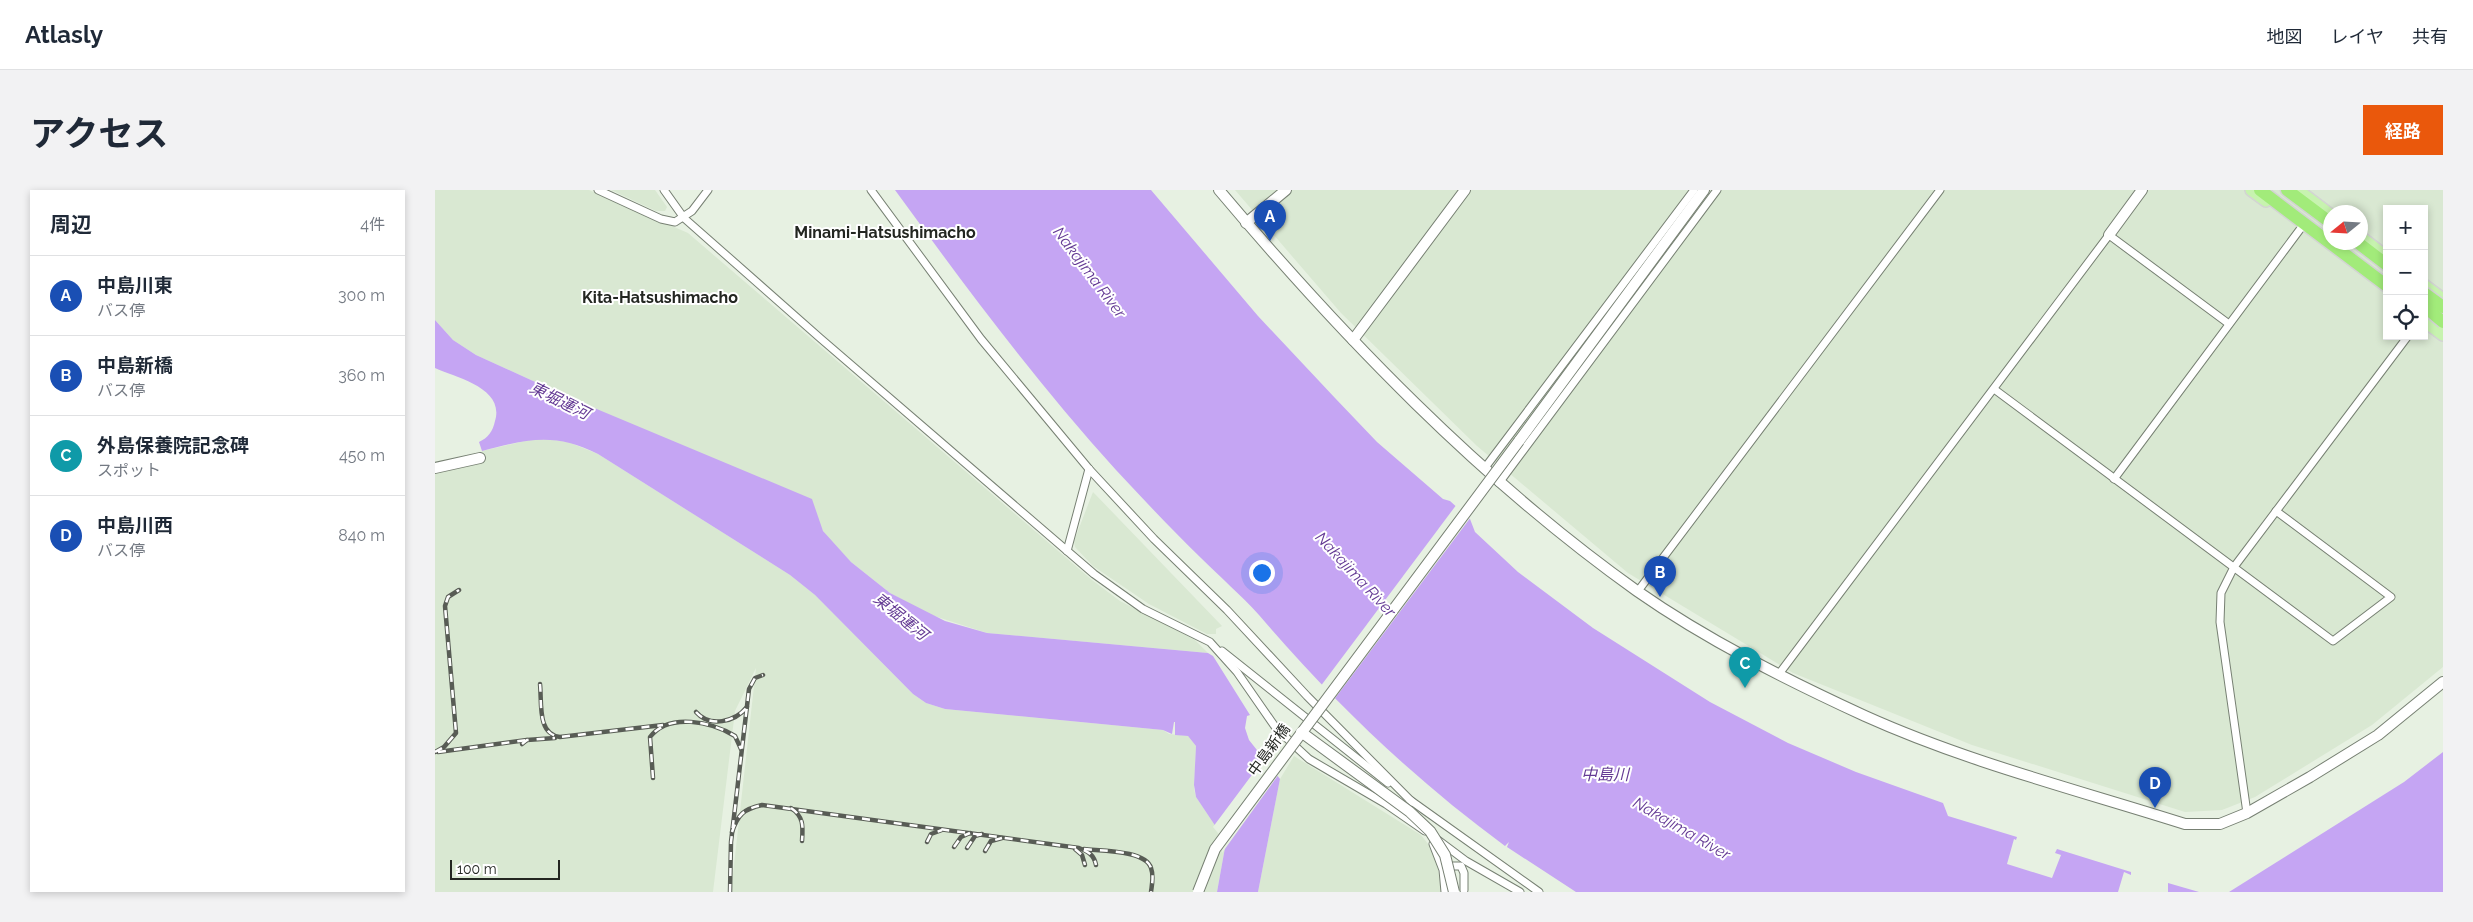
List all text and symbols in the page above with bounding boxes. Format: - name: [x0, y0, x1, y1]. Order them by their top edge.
- text: Atlasly: [25, 20, 103, 49]
- text: 地図: [2267, 26, 2303, 47]
- text: レイヤ: [2331, 26, 2384, 47]
- text: 共有: [2412, 26, 2448, 47]
- button: 経路: [2363, 105, 2443, 155]
- text: アクセス: [30, 113, 168, 154]
- pin: A: [1254, 200, 1286, 241]
- north arrow: [2323, 205, 2368, 250]
- map controls: [2383, 205, 2428, 340]
- button: +: [2383, 205, 2428, 250]
- text: 周辺: [50, 212, 92, 237]
- text: 4件: [360, 215, 385, 234]
- district label: Minami-Hatsushimacho: [794, 223, 976, 242]
- water label: Nakajima River: [1049, 223, 1130, 322]
- button: −: [2383, 250, 2428, 295]
- text: 中島川東: [97, 274, 173, 296]
- text: A: [61, 286, 71, 305]
- text: 300 m: [338, 286, 385, 305]
- district label: Kita-Hatsushimacho: [582, 288, 738, 307]
- button: locate: [2383, 295, 2428, 340]
- text: バス停: [97, 301, 145, 320]
- text: 中島新橋: [97, 354, 173, 376]
- text: B: [61, 366, 71, 385]
- text: 360 m: [338, 366, 385, 385]
- water label: 東堀運河: [527, 378, 595, 424]
- text: バス停: [97, 381, 145, 400]
- text: 外島保養院記念碑: [97, 434, 249, 456]
- text: C: [61, 446, 71, 465]
- text: 450 m: [339, 446, 385, 465]
- text: スポット: [97, 461, 161, 480]
- text: 中島川西: [97, 514, 173, 536]
- text: D: [60, 526, 72, 545]
- text: 840 m: [338, 526, 385, 545]
- water label: Nakajima River: [1312, 528, 1400, 621]
- text: バス停: [97, 541, 145, 560]
- pin: B: [1644, 556, 1676, 597]
- your location: [1249, 560, 1275, 586]
- water label: 東堀運河: [870, 589, 934, 646]
- pin: C: [1729, 647, 1761, 688]
- street label: 中島新橋: [1244, 720, 1294, 780]
- water label: 中島川: [1581, 765, 1631, 784]
- pin: D: [2139, 767, 2171, 808]
- water label: Nakajima River: [1630, 793, 1734, 864]
- scale bar: [450, 857, 560, 880]
- text: 100 m: [457, 861, 497, 877]

